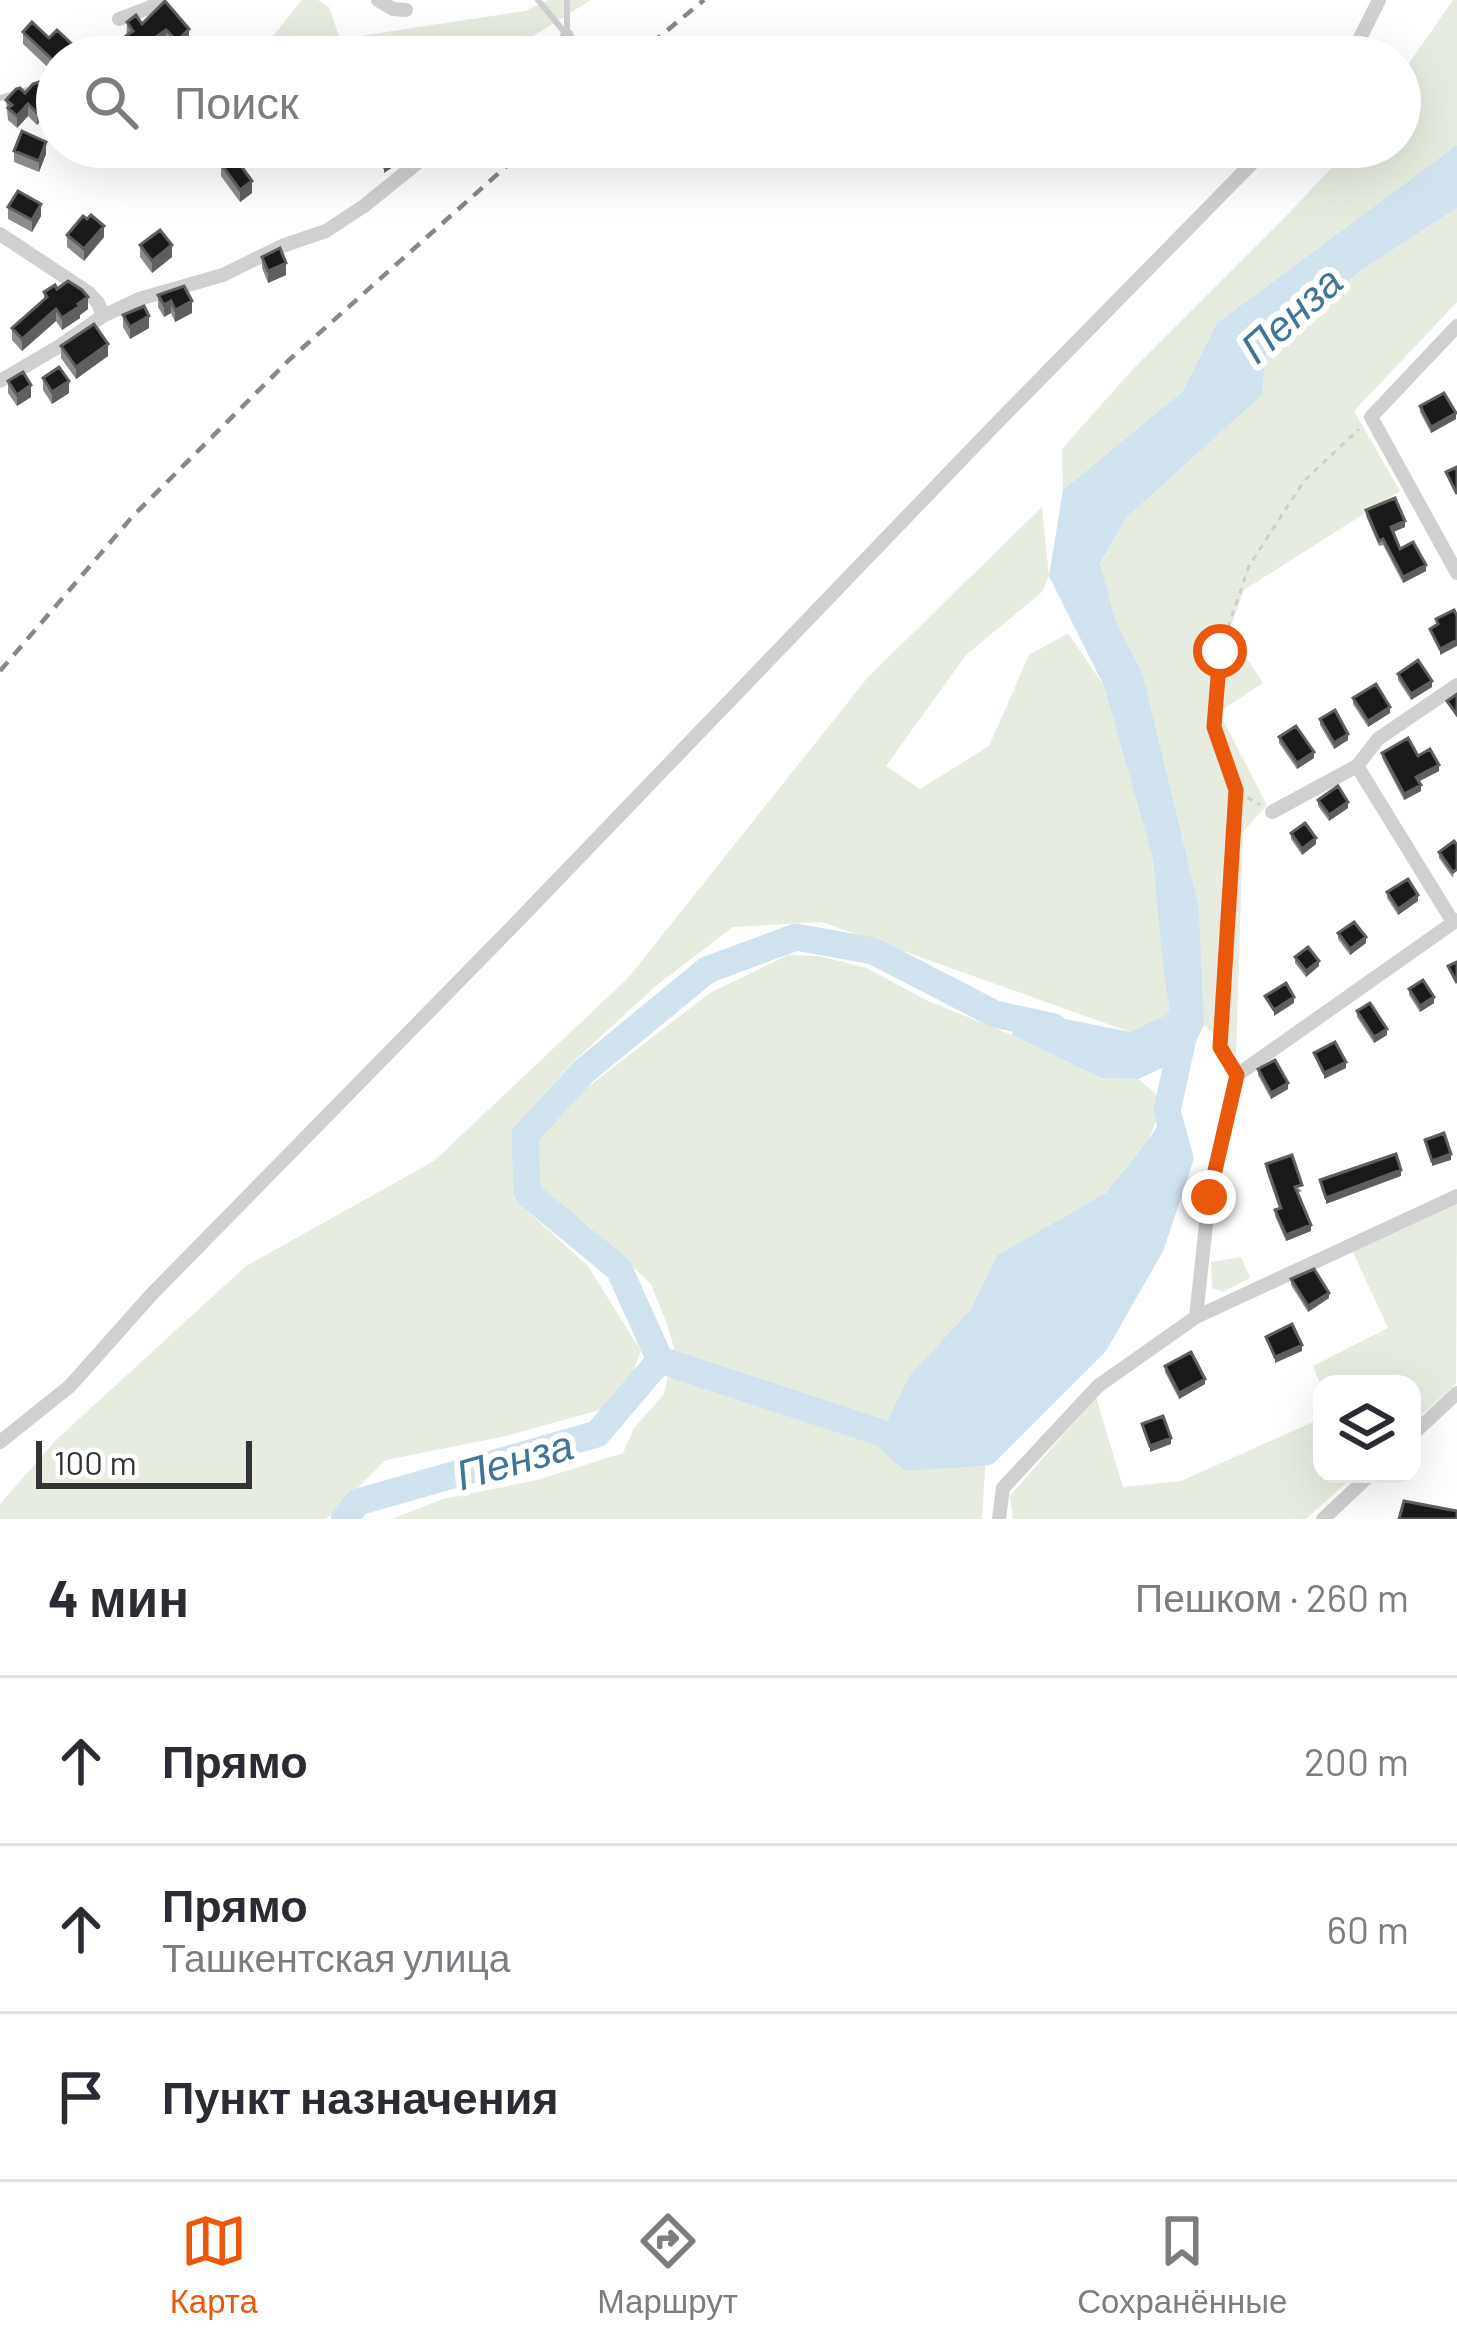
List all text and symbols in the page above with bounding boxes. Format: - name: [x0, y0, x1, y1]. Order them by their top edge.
- search box: [36, 36, 1421, 168]
- icon: search: [78, 69, 144, 135]
- text: Поиск: [174, 74, 299, 128]
- water label: Пенза: [1229, 254, 1351, 372]
- route start: [1193, 624, 1247, 678]
- route end: [1182, 1170, 1236, 1224]
- map controls: [1313, 1375, 1421, 1483]
- button: layers: [1313, 1375, 1421, 1483]
- water label: Пенза: [450, 1418, 578, 1498]
- scale bar: [36, 1435, 252, 1488]
- text: 100 m: [54, 1442, 137, 1482]
- text: 4 мин: [48, 1566, 189, 1627]
- text: Пешком · 260 m: [1135, 1573, 1409, 1620]
- icon: ahead: [48, 1728, 114, 1794]
- text: Прямо: [162, 1733, 308, 1787]
- text: 200 m: [1304, 1737, 1409, 1784]
- text: Прямо: [162, 1877, 308, 1931]
- icon: ahead: [48, 1896, 114, 1962]
- text: 60 m: [1327, 1905, 1409, 1952]
- text: Ташкентская улица: [162, 1933, 510, 1980]
- icon: arrive: [48, 2064, 114, 2130]
- text: Пункт назначения: [162, 2069, 559, 2123]
- tab: Карта: [170, 2208, 258, 2321]
- tab: Маршрут: [597, 2208, 738, 2321]
- tab: Сохранённые: [1077, 2208, 1287, 2321]

